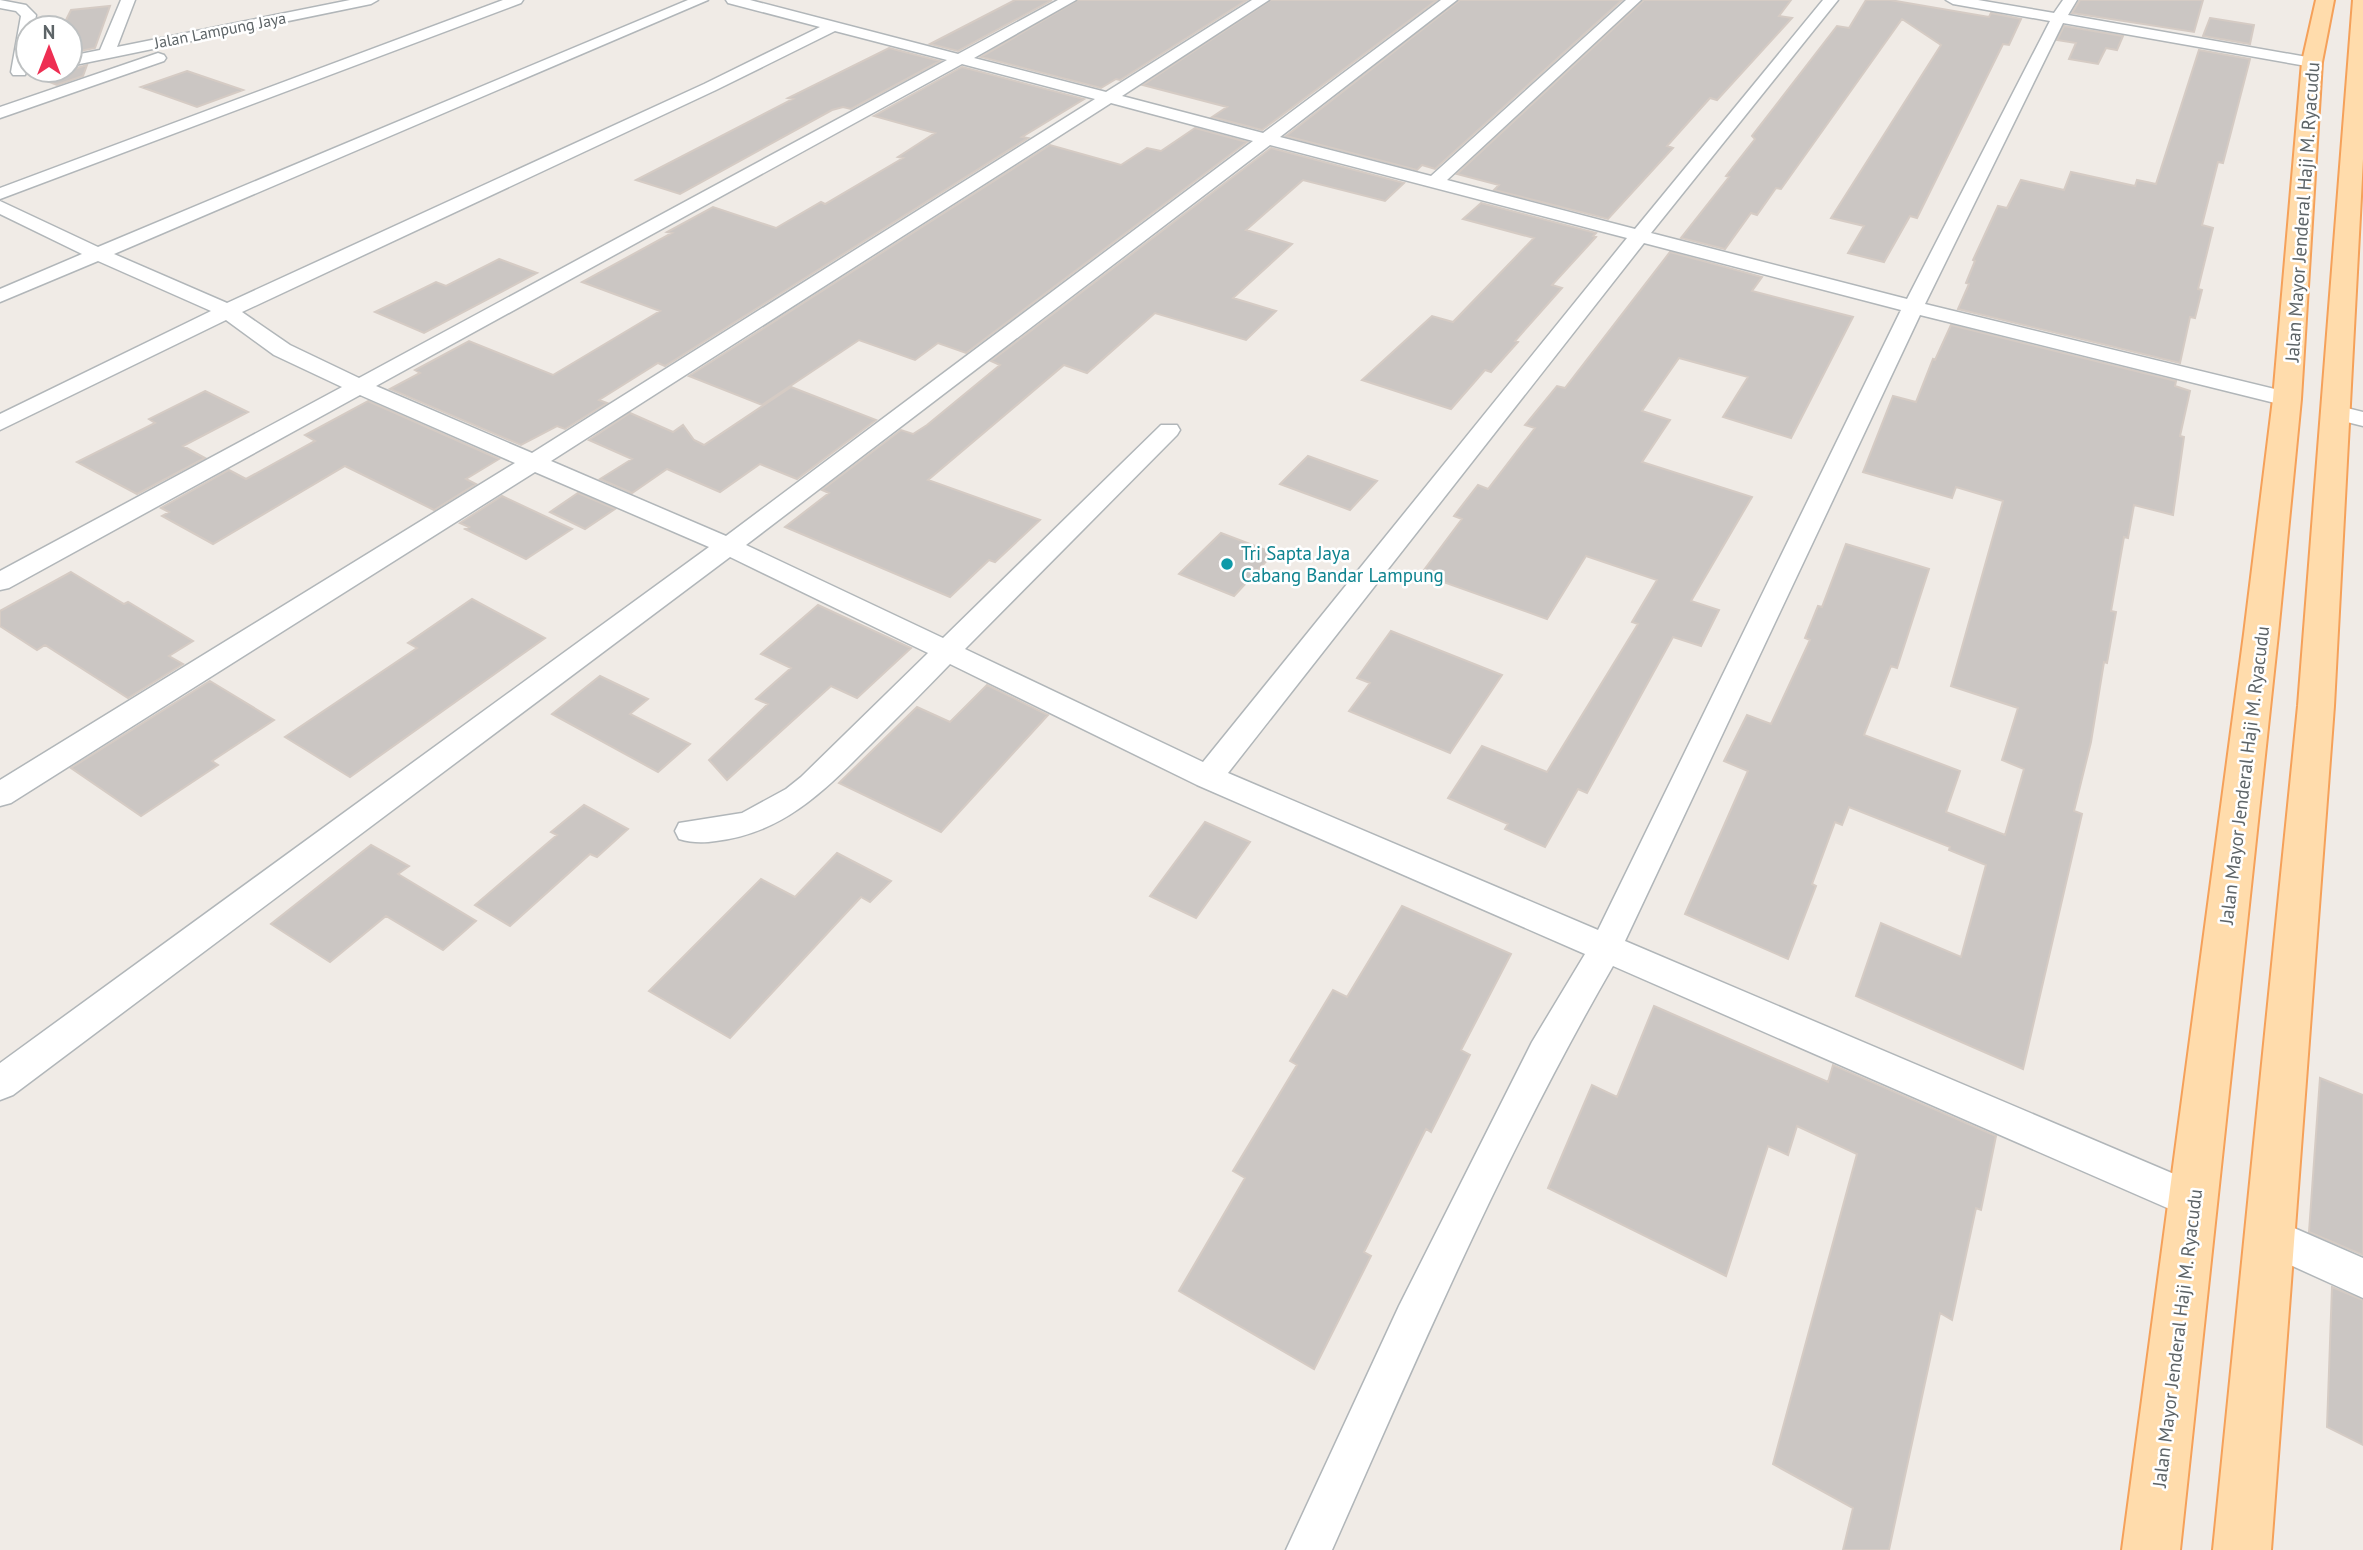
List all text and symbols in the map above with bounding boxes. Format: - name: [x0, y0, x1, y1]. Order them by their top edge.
- street label: Jalan Lampung Jaya: [151, 7, 288, 53]
- north arrow: [14, 14, 84, 84]
- text: N: [43, 20, 55, 44]
- street label: Jalan Mayor Jenderal Haji M. Ryacudu: [2279, 61, 2324, 364]
- place label: Tri Sapta Jaya Cabang Bandar Lampung: [1241, 541, 1444, 587]
- marker: Tri Sapta Jaya Cabang Bandar Lampung: [1219, 556, 1235, 572]
- street label: Jalan Mayor Jenderal Haji M. Ryacudu: [2214, 624, 2274, 927]
- street label: Jalan Mayor Jenderal Haji M. Ryacudu: [2147, 1187, 2207, 1490]

